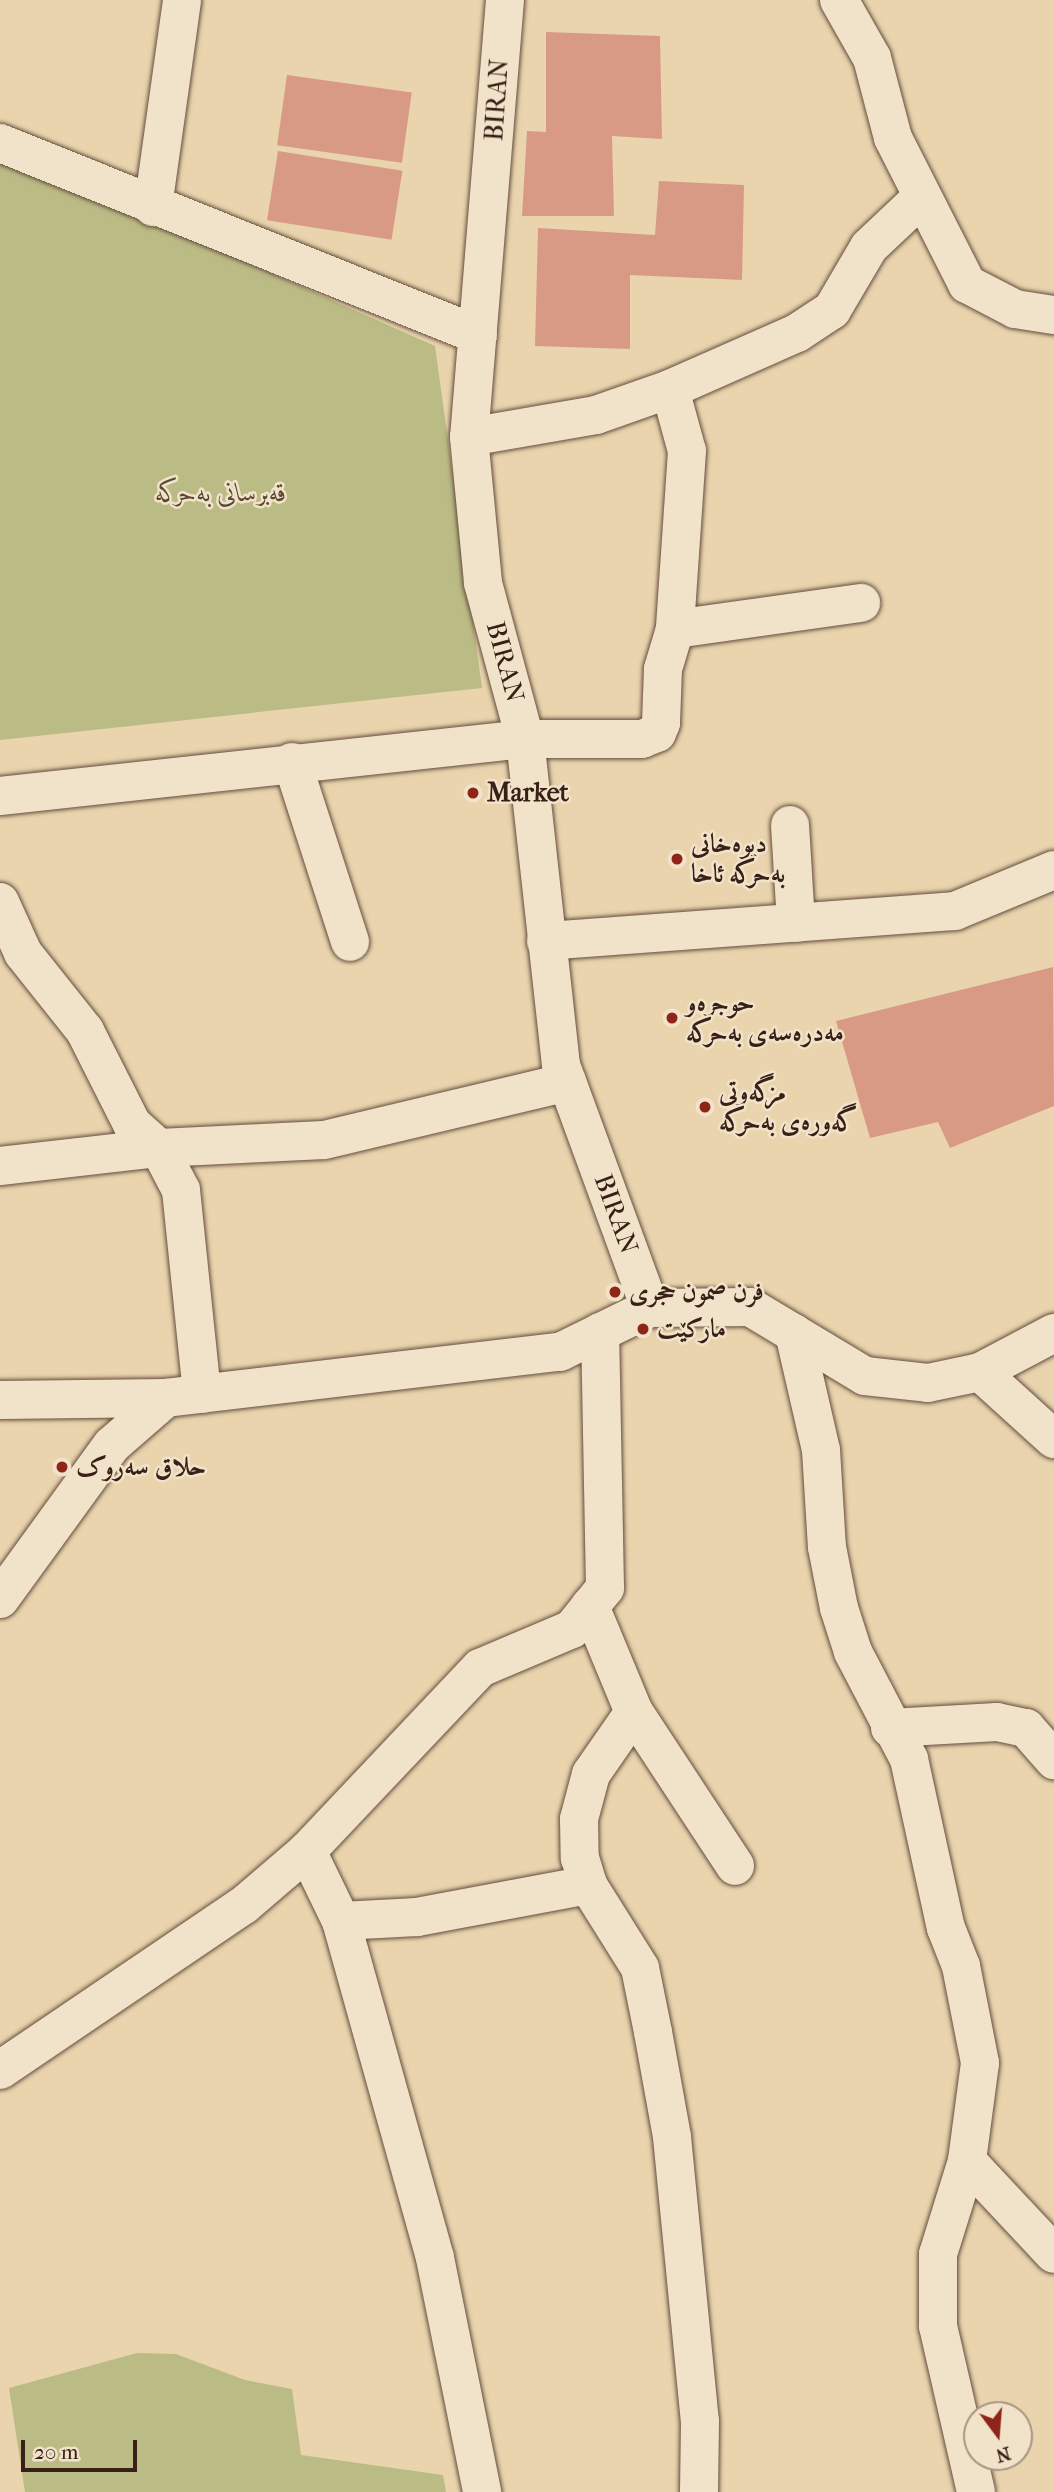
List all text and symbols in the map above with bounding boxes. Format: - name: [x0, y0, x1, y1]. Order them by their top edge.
- street label: BIRAN: [479, 58, 515, 142]
- park label: قەبرسانی بەحرکە: [155, 477, 287, 509]
- street label: BIRAN: [479, 618, 531, 706]
- place label: Market: [487, 777, 569, 809]
- marker: Market: [465, 785, 481, 801]
- place label: دیوەخانی بەحرکە ئاخا: [691, 828, 785, 890]
- marker: دیوەخانی بەحرکە ئاخا: [669, 851, 685, 867]
- place label: حوجره‌و مه‌دره‌سه‌ی به‌حرکه: [686, 987, 844, 1048]
- marker: حوجره‌و مه‌دره‌سه‌ی به‌حرکه: [664, 1010, 680, 1026]
- place label: مزگەوتی گەورەی بەحرکە: [719, 1076, 857, 1138]
- marker: مزگەوتی گەورەی بەحرکە: [697, 1099, 713, 1115]
- street label: BIRAN: [587, 1170, 645, 1258]
- place label: فرن صمون حجری: [629, 1276, 764, 1308]
- marker: فرن صمون حجری: [607, 1284, 623, 1300]
- place label: مارکێت: [657, 1313, 726, 1345]
- marker: مارکێت: [635, 1321, 651, 1337]
- place label: حلاق سەروک: [76, 1451, 206, 1483]
- marker: حلاق سەروک: [54, 1459, 70, 1475]
- north arrow: [963, 2401, 1033, 2471]
- scale bar: [24, 2426, 140, 2470]
- text: 20 m: [34, 2440, 78, 2464]
- text: N: [993, 2442, 1013, 2467]

